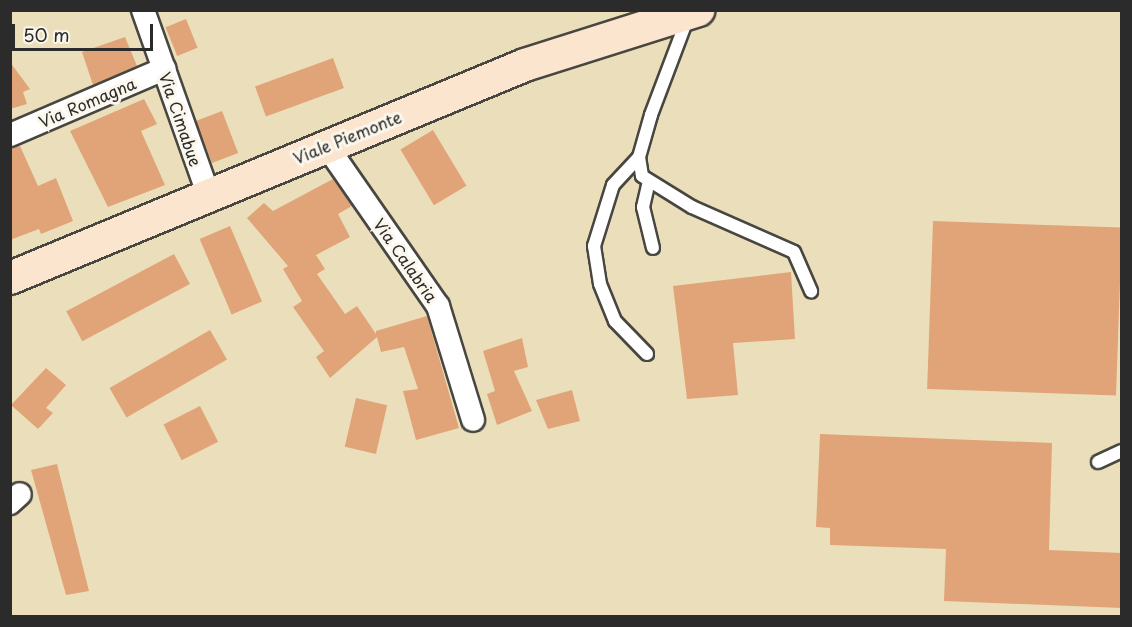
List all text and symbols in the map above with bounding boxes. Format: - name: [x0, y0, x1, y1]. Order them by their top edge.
- scale bar: [15, 12, 156, 50]
- text: 50 m: [23, 21, 70, 48]
- street label: Via Cimabue: [156, 70, 206, 168]
- street label: Via Romagna: [36, 73, 138, 131]
- street label: Viale Piemonte: [290, 107, 404, 167]
- street label: Via Calabria: [370, 215, 442, 305]

